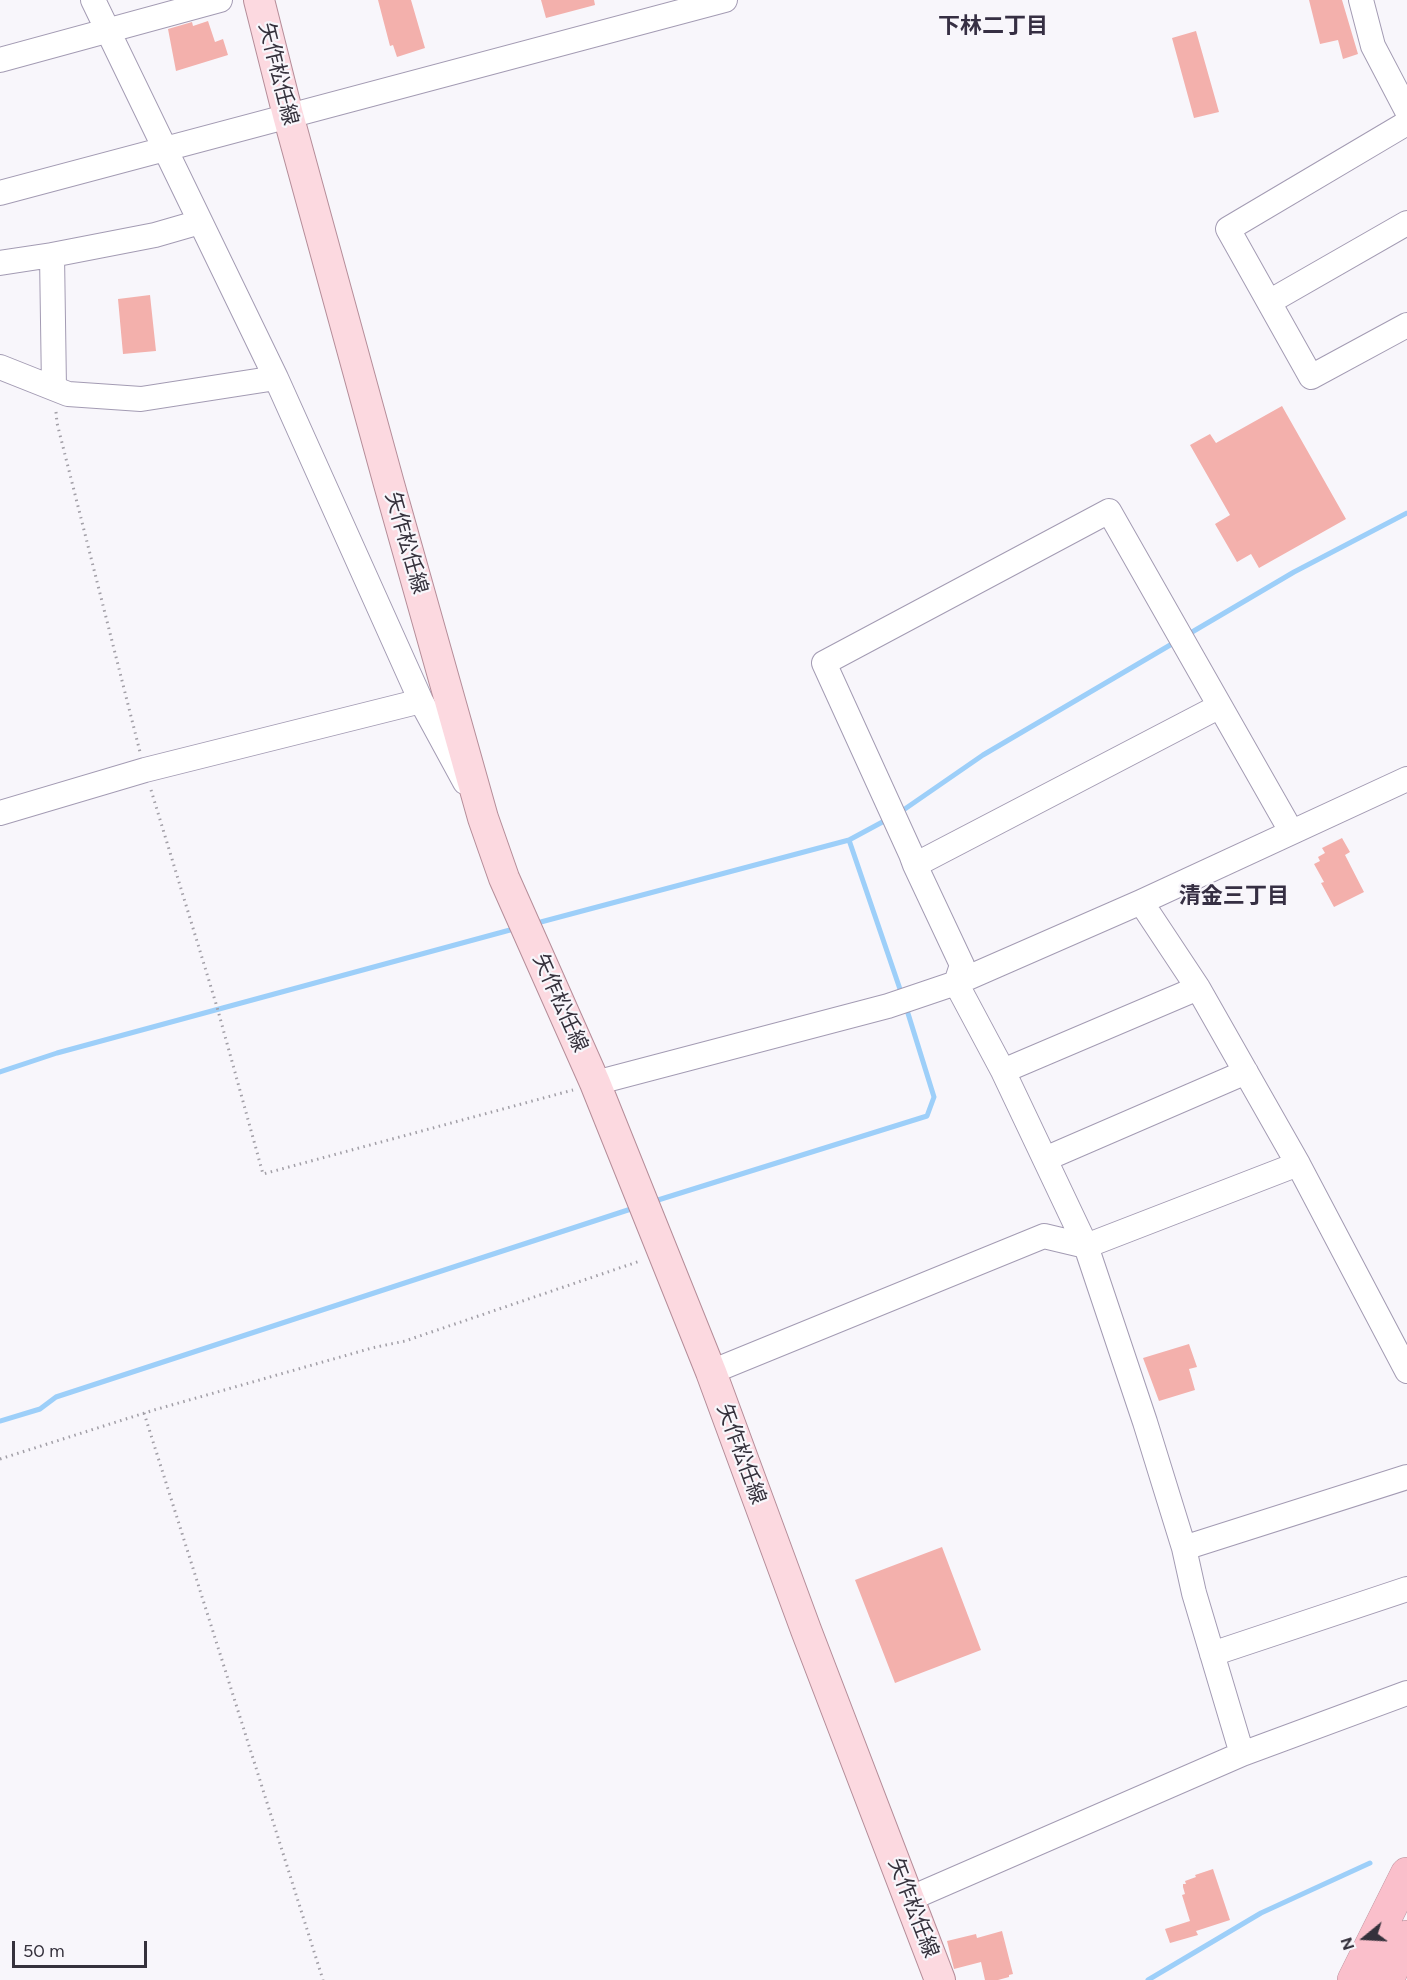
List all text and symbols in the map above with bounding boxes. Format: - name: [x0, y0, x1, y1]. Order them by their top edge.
- district label: 下林二丁目: [938, 14, 1048, 40]
- street label: 矢作松任線: [253, 20, 303, 128]
- street label: 矢作松任線: [379, 489, 433, 597]
- district label: 清金三丁目: [1179, 884, 1289, 910]
- street label: 矢作松任線: [527, 950, 593, 1056]
- street label: 矢作松任線: [711, 1400, 771, 1508]
- street label: 矢作松任線: [882, 1854, 944, 1962]
- north arrow: [1335, 1908, 1395, 1968]
- scale bar: [15, 1929, 150, 1967]
- text: N: [1336, 1935, 1358, 1953]
- text: 50 m: [23, 1940, 65, 1962]

